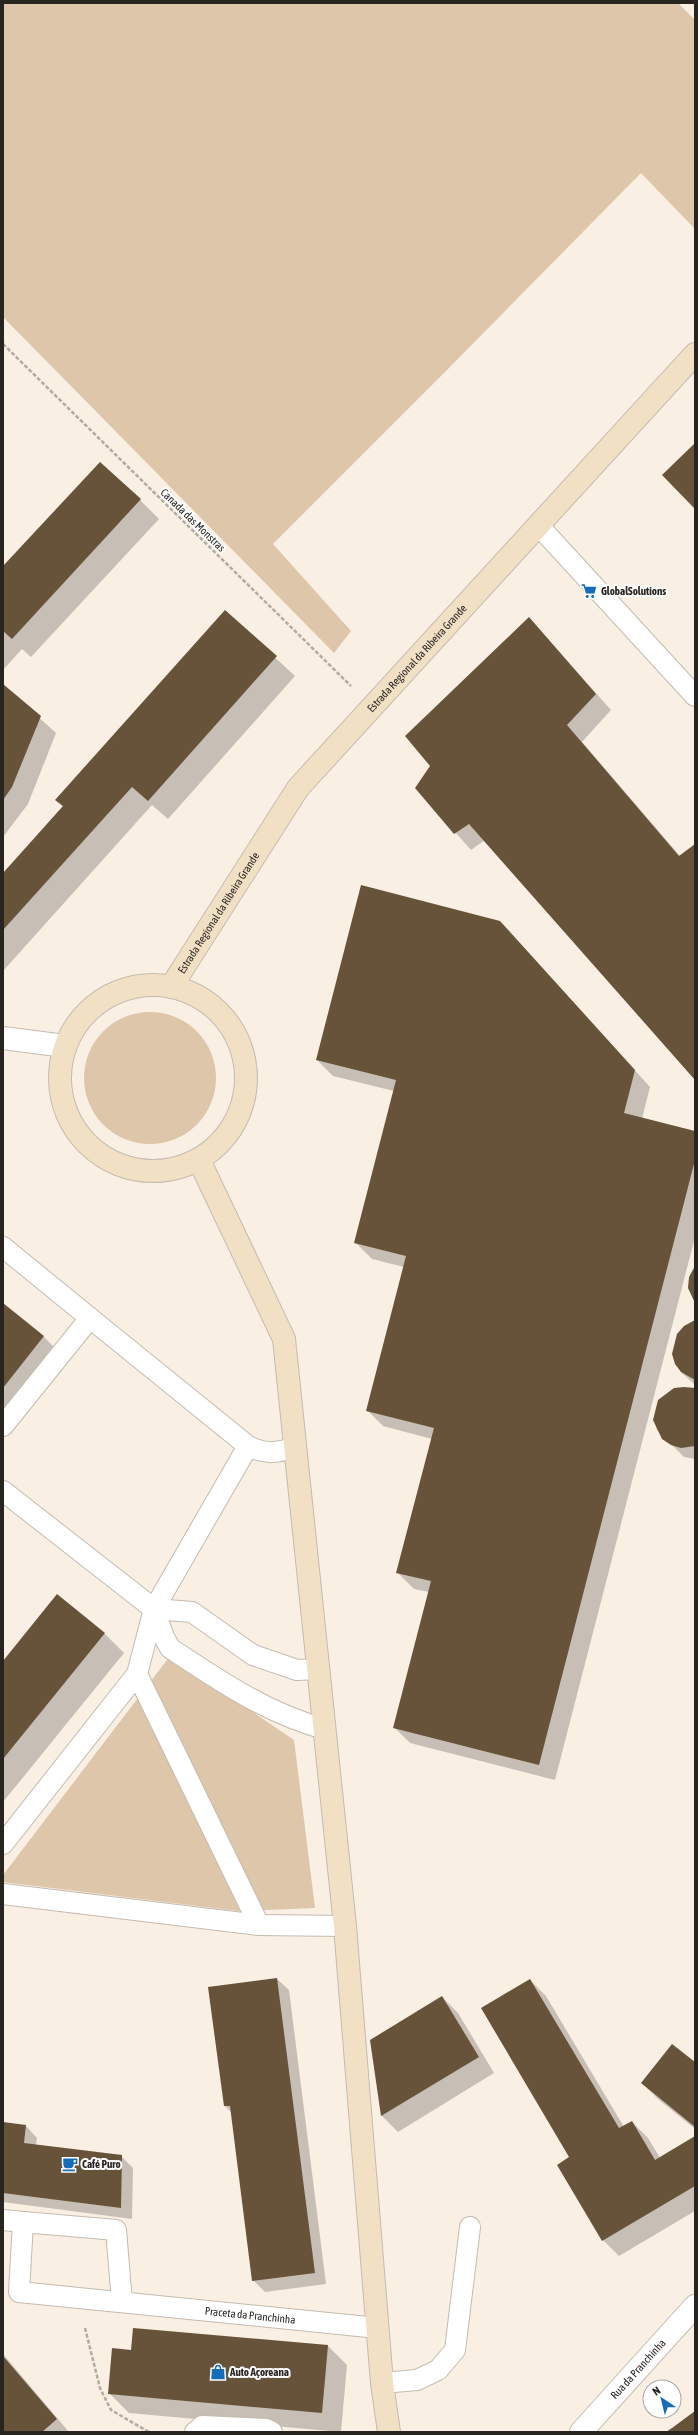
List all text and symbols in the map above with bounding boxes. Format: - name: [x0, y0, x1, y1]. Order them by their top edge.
- street label: Canada das Monstras: [158, 486, 228, 554]
- supermarket icon: GlobalSolutions: [580, 582, 598, 600]
- place label: GlobalSolutions: [601, 585, 666, 597]
- street label: Estrada Regional da Ribeira Grande: [365, 602, 469, 714]
- street label: Estrada Regional da Ribeira Grande: [175, 850, 261, 976]
- cafe icon: Café Puro: [61, 2155, 79, 2173]
- place label: Café Puro: [82, 2158, 121, 2170]
- street label: Praceta da Pranchinha: [204, 2305, 296, 2326]
- street label: Rua da Pranchinha: [608, 2337, 668, 2401]
- shop icon: Auto Açoreana: [209, 2363, 227, 2381]
- place label: Auto Açoreana: [229, 2366, 289, 2378]
- north arrow: [642, 2379, 682, 2419]
- text: N: [650, 2384, 662, 2398]

